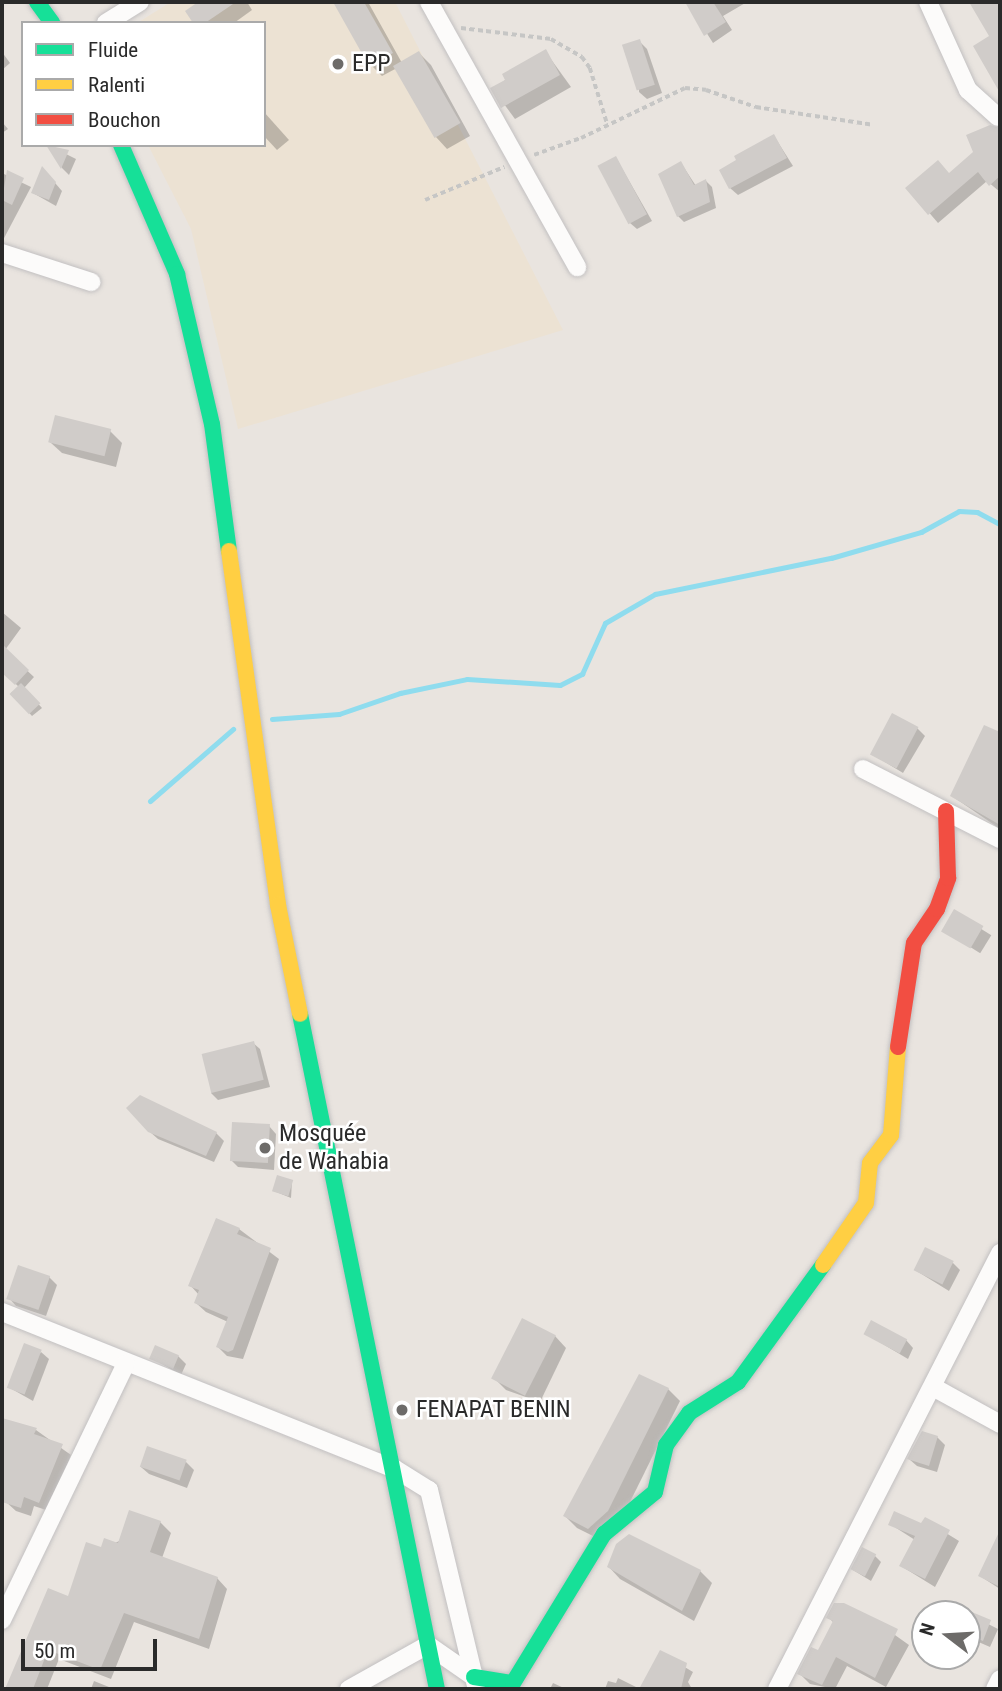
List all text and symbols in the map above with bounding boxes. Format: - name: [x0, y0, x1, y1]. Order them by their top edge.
- legend: [21, 21, 266, 147]
- text: Fluide: [88, 38, 138, 62]
- place label: EPP: [352, 50, 391, 78]
- marker: EPP: [330, 56, 346, 72]
- text: Ralenti: [88, 73, 145, 97]
- text: Bouchon: [88, 108, 161, 132]
- place label: Mosquée de Wahabia: [279, 1120, 389, 1176]
- marker: Mosquée de Wahabia: [257, 1140, 273, 1156]
- place label: FENAPAT BENIN: [416, 1396, 571, 1424]
- marker: FENAPAT BENIN: [394, 1402, 410, 1418]
- north arrow: [911, 1600, 981, 1670]
- text: N: [915, 1620, 940, 1638]
- scale bar: [24, 1624, 161, 1668]
- text: 50 m: [34, 1639, 75, 1663]

